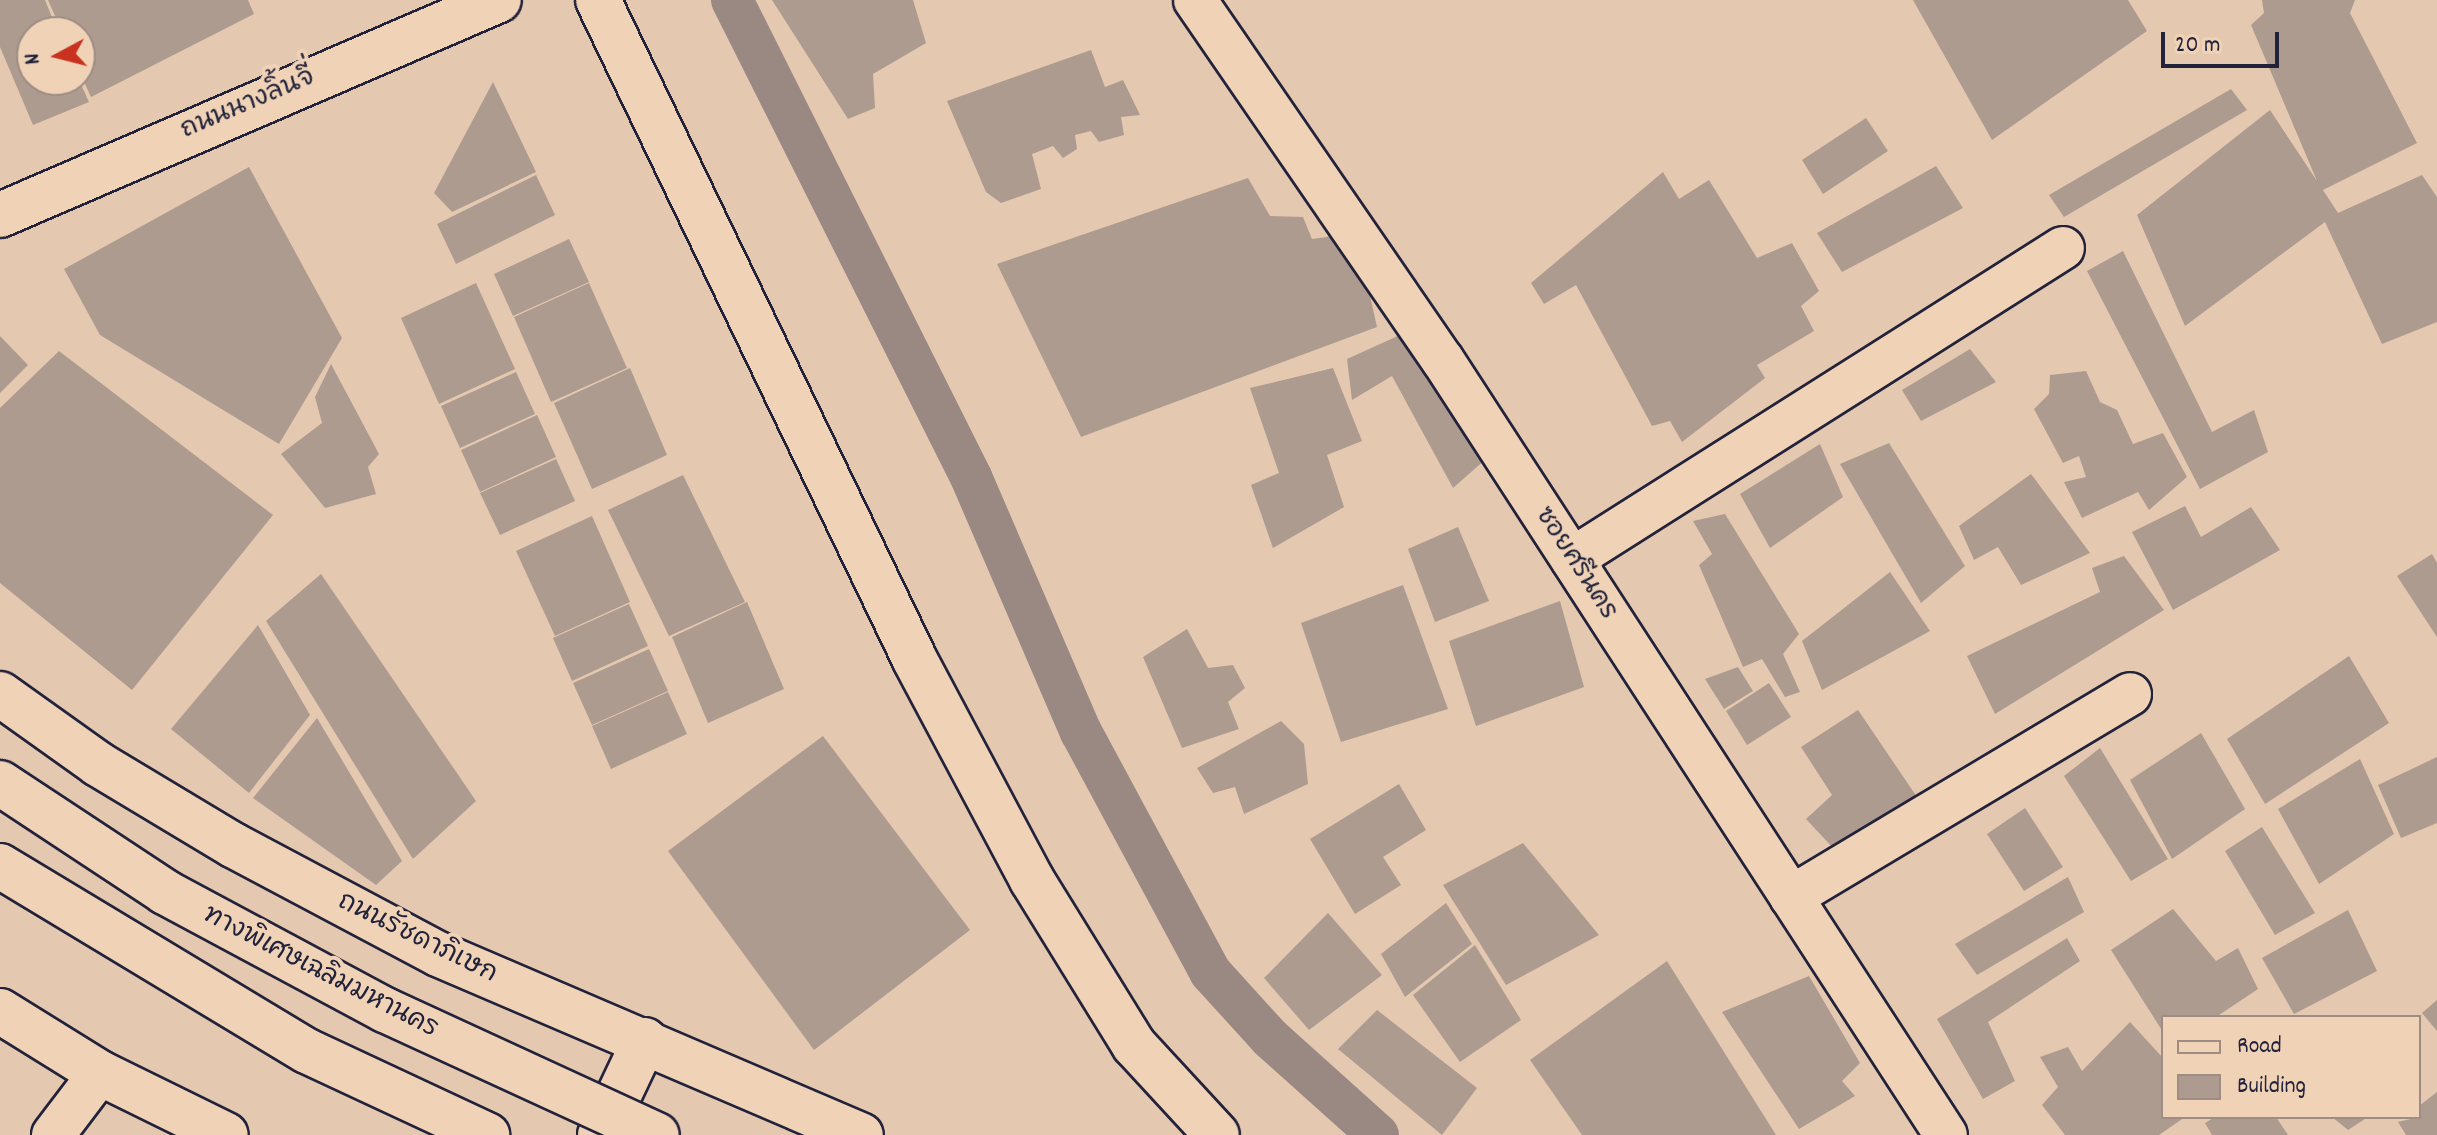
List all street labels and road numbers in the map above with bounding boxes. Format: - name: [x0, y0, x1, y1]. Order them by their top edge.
- street label: ถนนนางลิ้นจี่: [176, 63, 320, 147]
- street label: ซอยศรีนคร: [1527, 502, 1623, 626]
- street label: ถนนรัชดาภิเษก: [332, 887, 502, 991]
- street label: ทางพิเศษเฉลิมมหานคร: [197, 900, 443, 1046]

